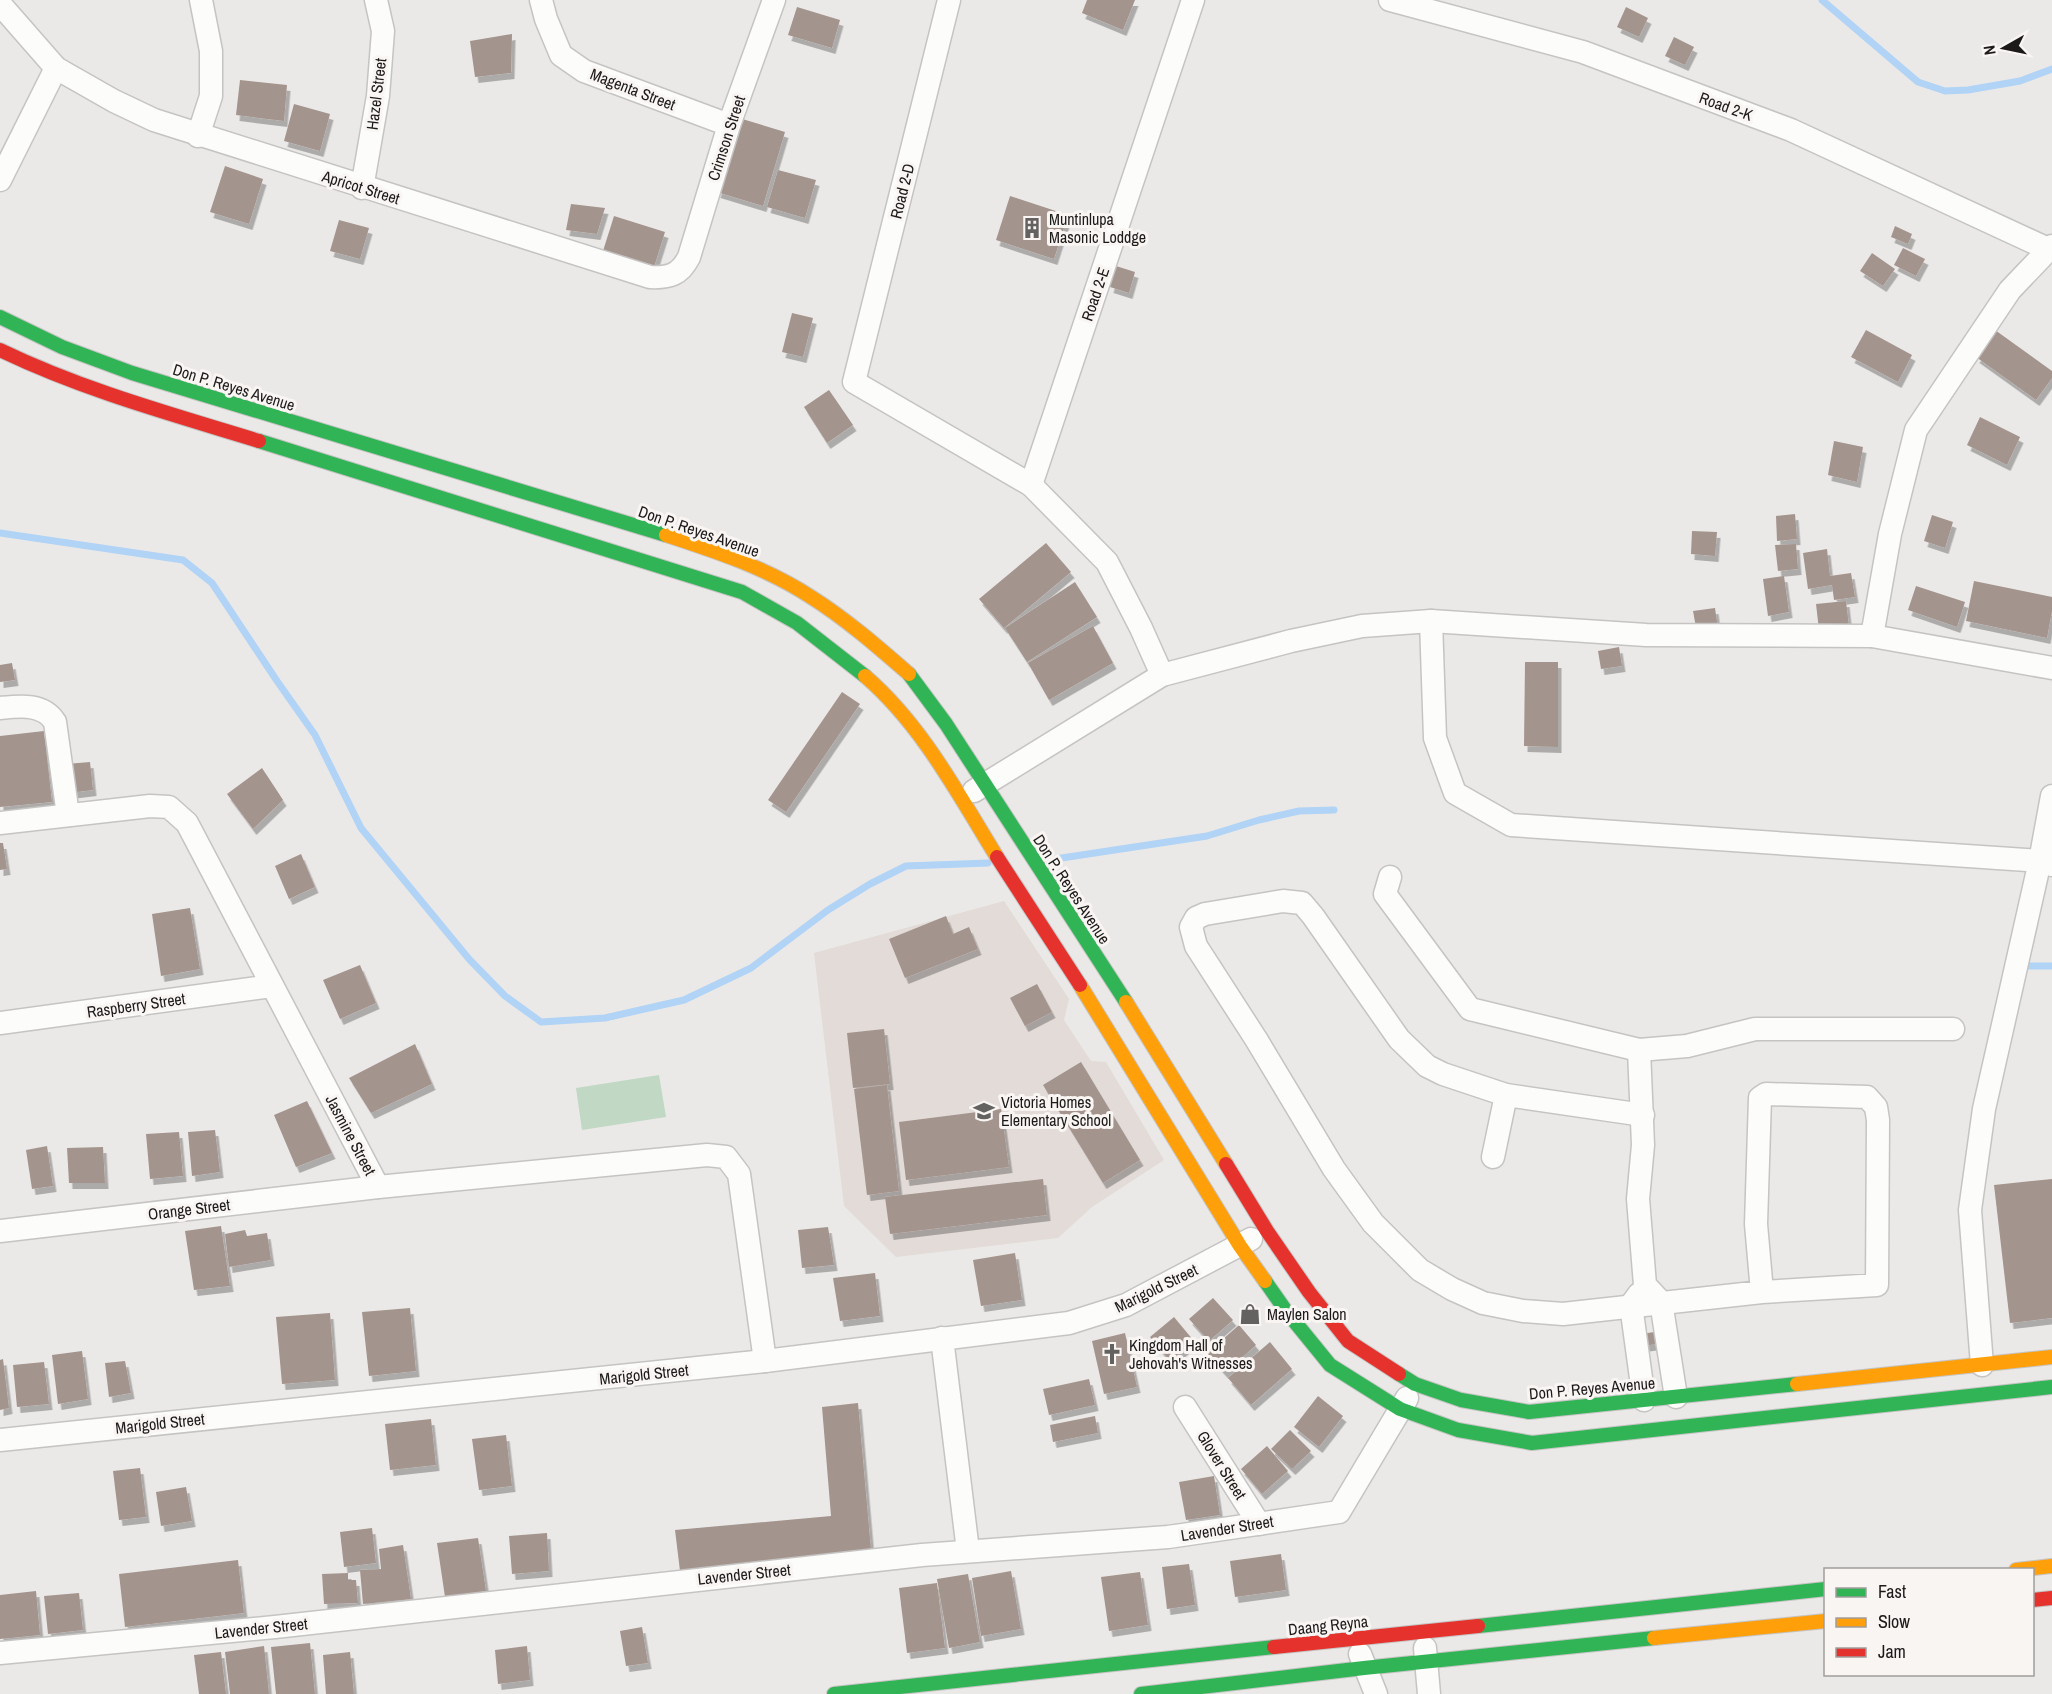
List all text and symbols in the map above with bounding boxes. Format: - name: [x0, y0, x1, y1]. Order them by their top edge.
- north arrow: [1974, 18, 2034, 78]
- text: N: [1978, 44, 2001, 57]
- street label: Hazel Street: [361, 56, 391, 131]
- street label: Magenta Street: [587, 63, 679, 115]
- street label: Road 2-K: [1696, 86, 1756, 126]
- street label: Crimson Street: [702, 92, 750, 183]
- street label: Road 2-D: [885, 161, 919, 221]
- street label: Apricot Street: [318, 164, 403, 209]
- place label: Muntinlupa Masonic Loddge: [1049, 208, 1146, 248]
- building icon: Muntinlupa Masonic Loddge: [1020, 216, 1044, 240]
- street label: Road 2-E: [1076, 264, 1114, 324]
- street label: Don P. Reyes Avenue: [170, 358, 298, 416]
- street label: Don P. Reyes Avenue: [636, 500, 762, 562]
- street label: Don P. Reyes Avenue: [1028, 830, 1116, 948]
- street label: Raspberry Street: [85, 987, 187, 1023]
- street label: Jasmine Street: [321, 1091, 382, 1179]
- place label: Victoria Homes Elementary School: [1001, 1091, 1111, 1131]
- school or university icon: Victoria Homes Elementary School: [972, 1099, 996, 1123]
- street label: Orange Street: [147, 1193, 232, 1225]
- street label: Marigold Street: [1111, 1258, 1201, 1318]
- shop icon: Maylen Salon: [1238, 1302, 1262, 1326]
- place label: Maylen Salon: [1267, 1303, 1347, 1325]
- place label: Kingdom Hall of Jehovah's Witnesses: [1129, 1334, 1253, 1374]
- church icon: Kingdom Hall of Jehovah's Witnesses: [1100, 1342, 1124, 1366]
- street label: Marigold Street: [598, 1358, 690, 1390]
- street label: Don P. Reyes Avenue: [1528, 1372, 1656, 1404]
- street label: Marigold Street: [114, 1407, 206, 1439]
- street label: Glover Street: [1192, 1426, 1252, 1504]
- street label: Lavender Street: [1179, 1510, 1275, 1546]
- street label: Lavender Street: [696, 1558, 792, 1590]
- legend: [1824, 1568, 2034, 1676]
- text: Fast: [1878, 1579, 1906, 1604]
- text: Slow: [1878, 1609, 1910, 1634]
- street label: Daang Reyna: [1287, 1610, 1370, 1640]
- street label: Lavender Street: [213, 1612, 309, 1644]
- text: Jam: [1878, 1639, 1906, 1664]

